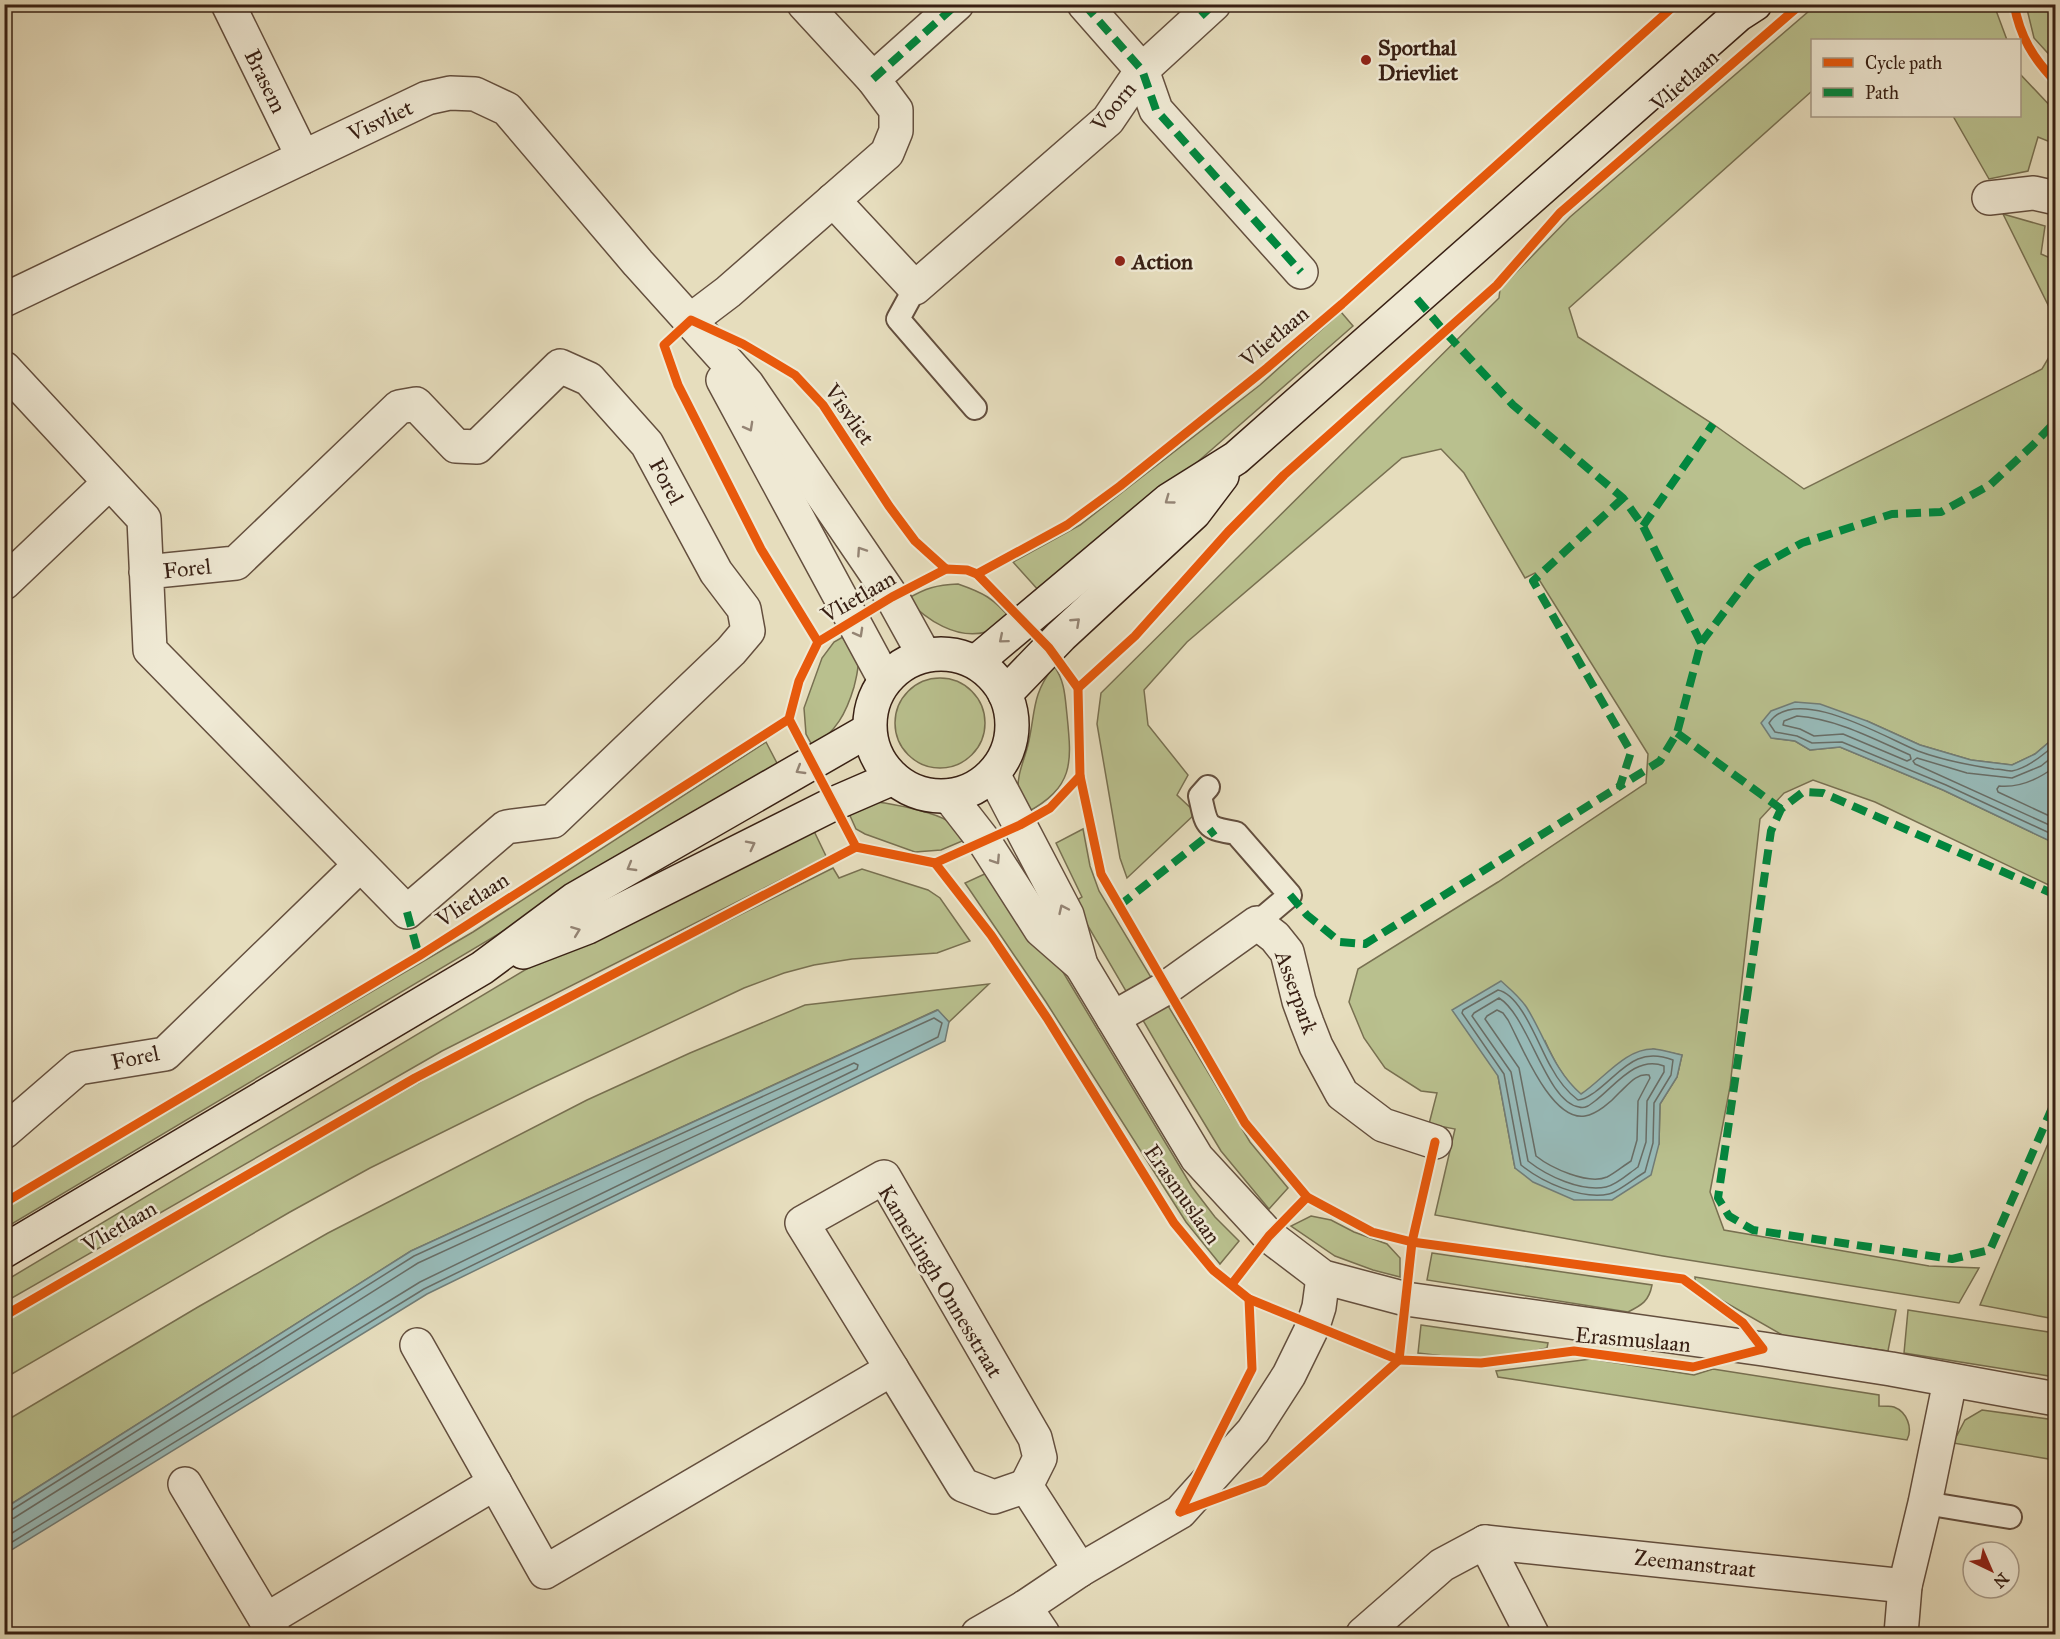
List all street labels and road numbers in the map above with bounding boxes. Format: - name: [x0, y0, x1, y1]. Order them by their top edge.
- street label: Vlietlaan: [1644, 43, 1724, 118]
- street label: Brasem: [239, 45, 293, 118]
- street label: Voorn: [1085, 76, 1142, 137]
- street label: Visvliet: [342, 94, 417, 148]
- street label: Vlietlaan: [1234, 300, 1314, 374]
- street label: Visvliet: [818, 378, 880, 450]
- street label: Forel: [643, 454, 690, 509]
- street label: Forel: [162, 553, 213, 584]
- street label: Vlietlaan: [815, 564, 900, 629]
- street label: Vlietlaan: [430, 866, 514, 933]
- street label: Asserpark: [1269, 946, 1324, 1038]
- street label: Forel: [109, 1039, 162, 1076]
- street label: Erasmuslaan: [1138, 1139, 1227, 1250]
- street label: Kamerlingh Onnesstraat: [872, 1180, 1009, 1383]
- street label: Vlietlaan: [76, 1194, 161, 1259]
- street label: Erasmuslaan: [1574, 1321, 1692, 1358]
- street label: Zeemanstraat: [1633, 1544, 1757, 1583]

